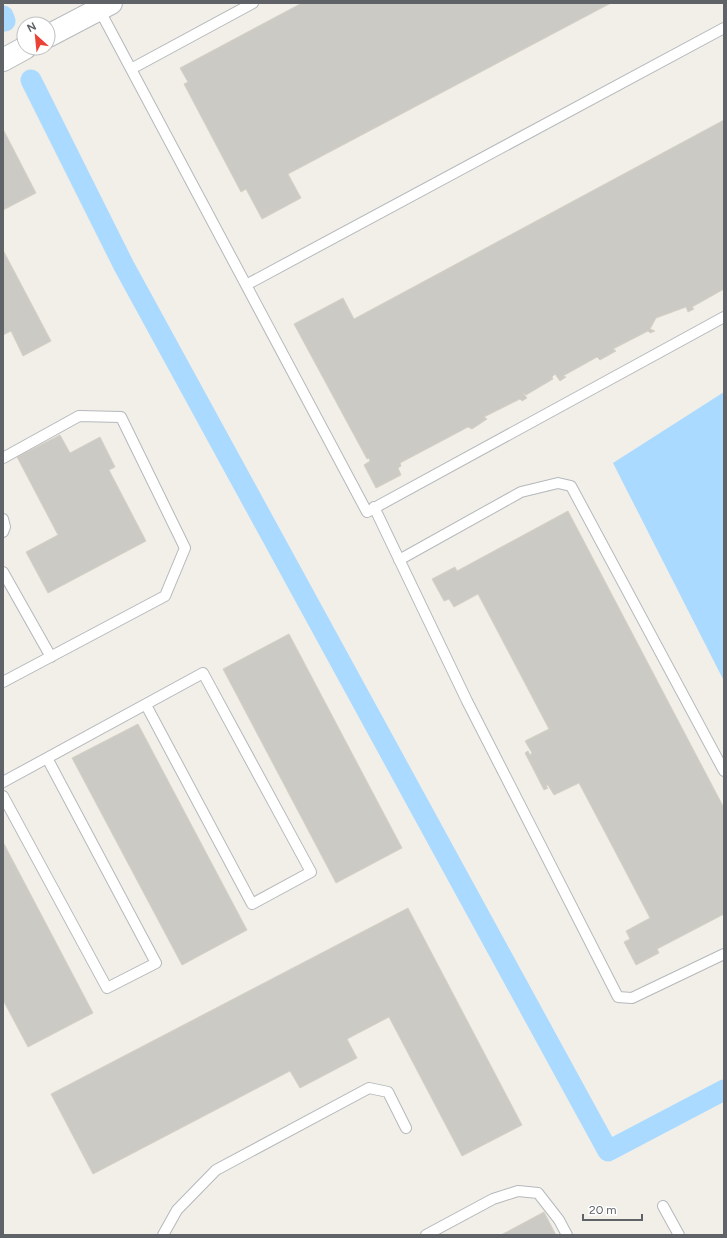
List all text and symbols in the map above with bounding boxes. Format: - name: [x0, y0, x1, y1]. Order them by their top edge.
- north arrow: [16, 16, 56, 56]
- text: N: [25, 20, 38, 35]
- scale bar: [583, 1196, 642, 1222]
- text: 20 m: [589, 1203, 617, 1217]

